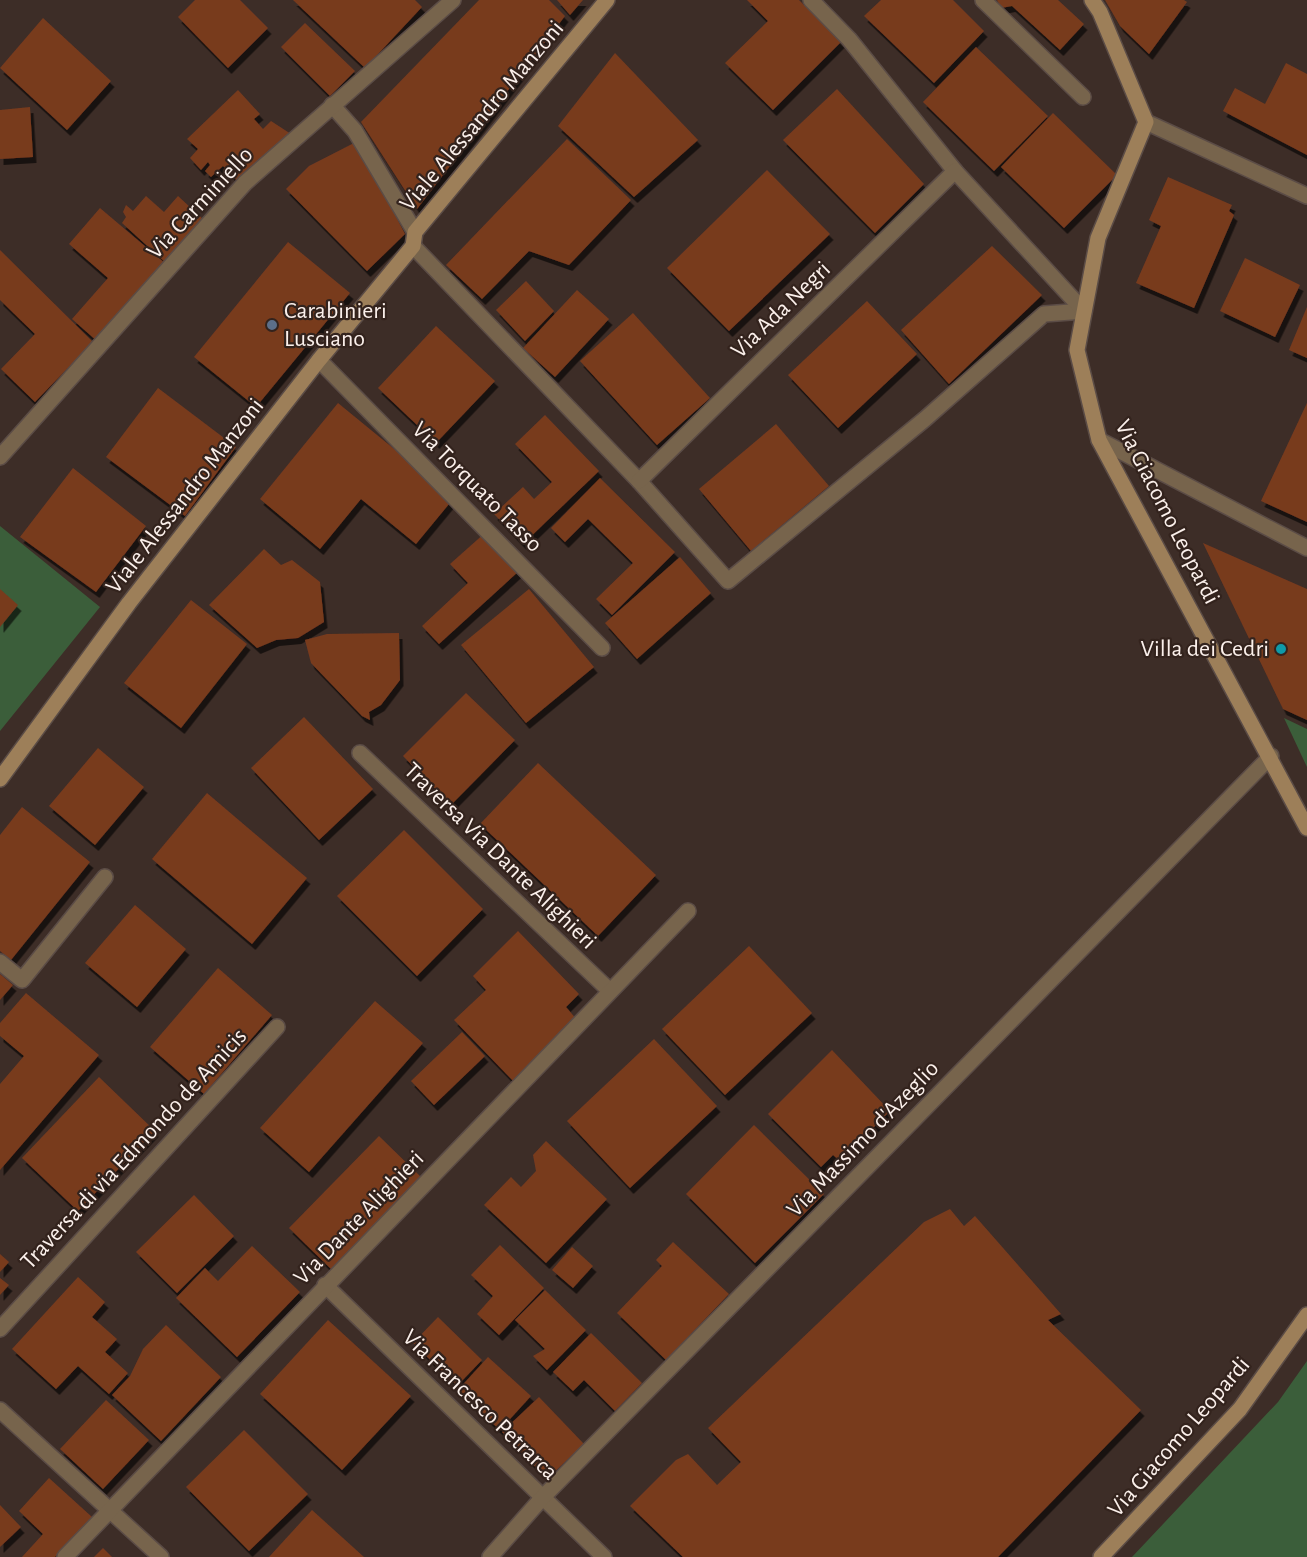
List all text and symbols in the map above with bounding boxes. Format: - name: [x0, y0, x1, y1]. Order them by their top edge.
- street label: Viale Alessandro Manzoni: [396, 16, 568, 216]
- street label: Via Carminiello: [142, 142, 258, 264]
- street label: Via Ada Negri: [727, 257, 835, 363]
- place label: Carabinieri Lusciano: [284, 299, 387, 351]
- marker: Carabinieri Lusciano: [265, 318, 279, 332]
- street label: Viale Alessandro Manzoni: [102, 394, 268, 598]
- street label: Via Giacomo Leopardi: [1110, 416, 1224, 608]
- street label: Via Torquato Tasso: [407, 417, 547, 557]
- place label: Villa dei Cedri: [1140, 637, 1269, 661]
- marker: Villa dei Cedri: [1274, 642, 1288, 656]
- street label: Traversa Via Dante Alighieri: [399, 758, 601, 954]
- street label: Traversa di via Edmondo de Amicis: [16, 1024, 252, 1274]
- street label: Via Massimo d'Azeglio: [782, 1056, 944, 1222]
- street label: Via Dante Alighieri: [289, 1146, 429, 1290]
- street label: Via Francesco Petrarca: [398, 1325, 562, 1485]
- street label: Via Giacomo Leopardi: [1103, 1353, 1255, 1521]

